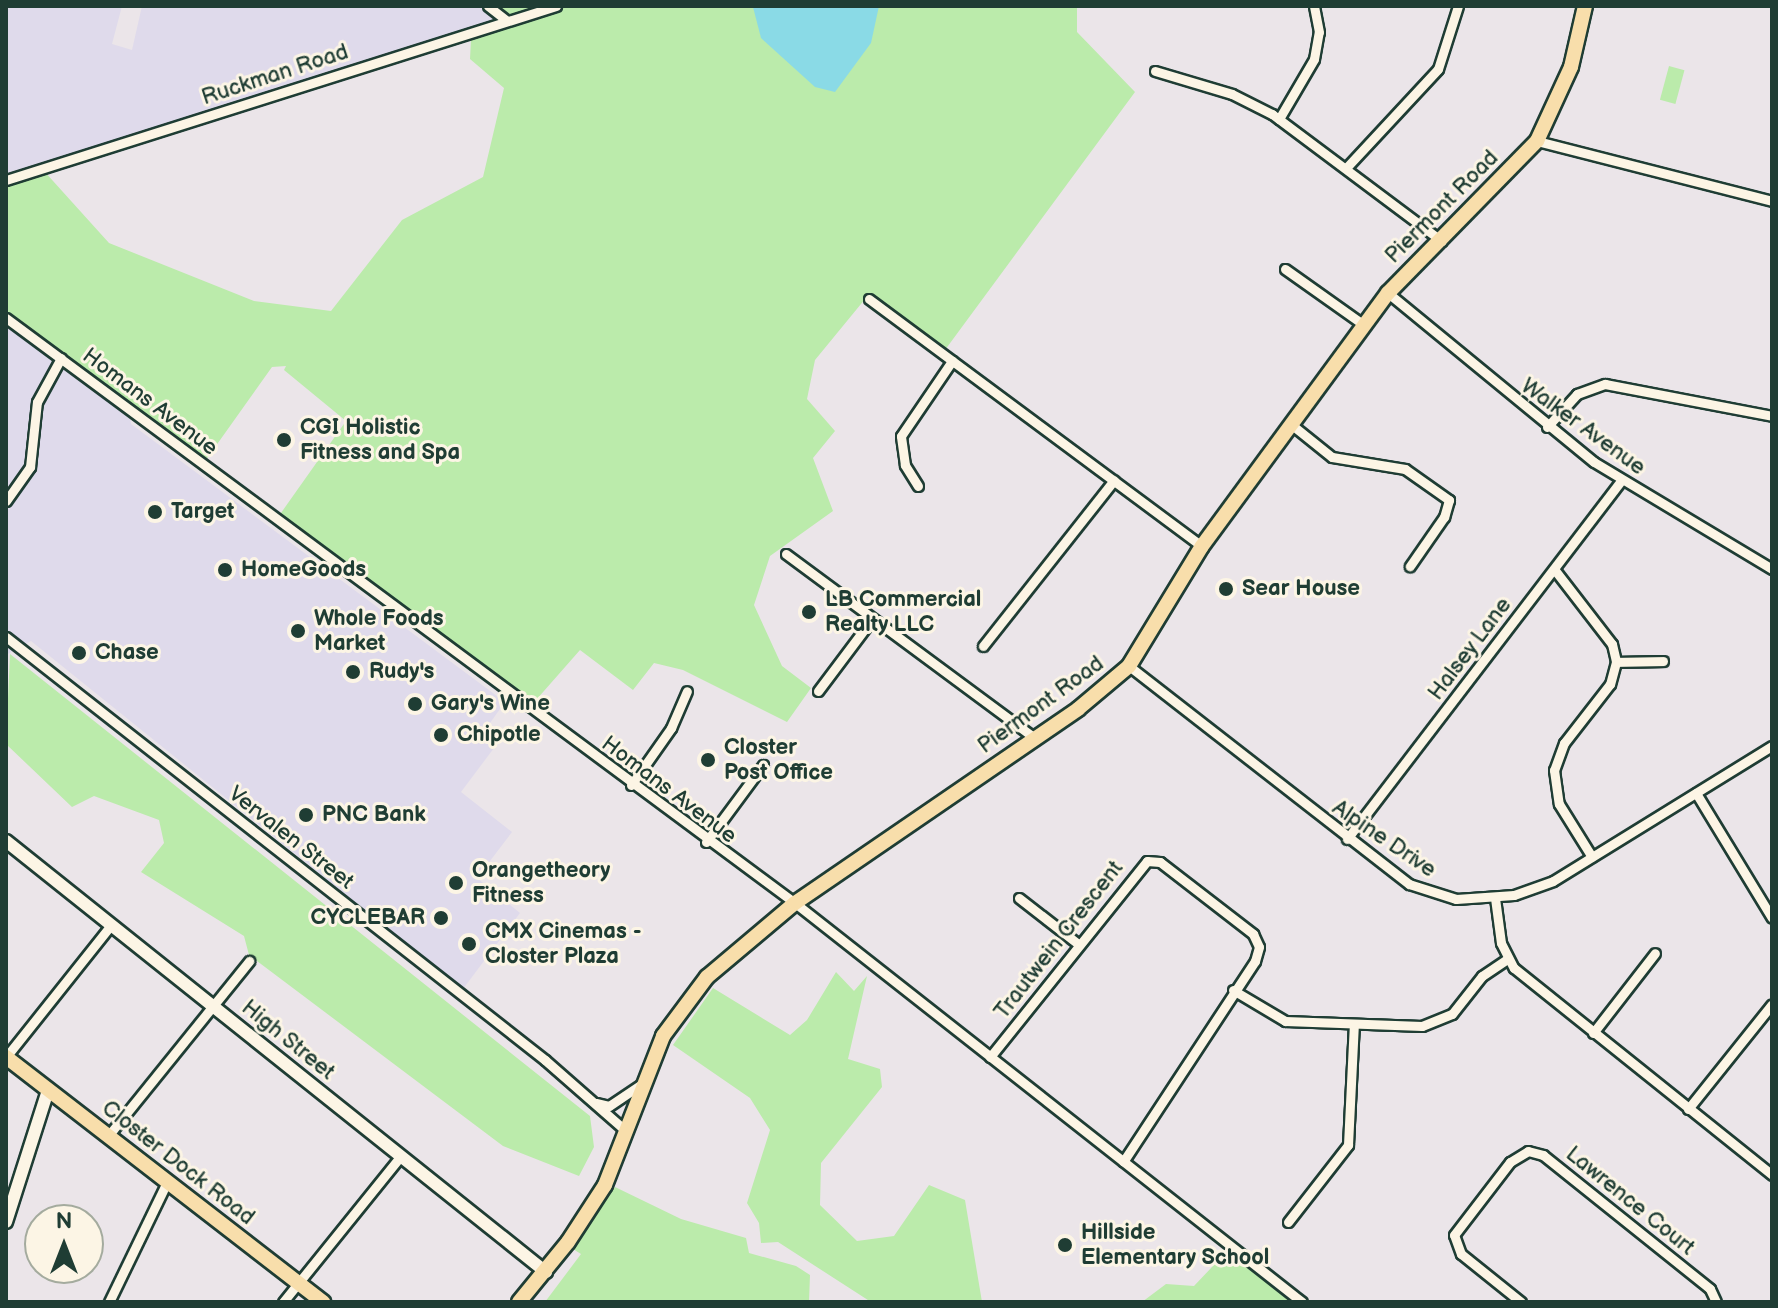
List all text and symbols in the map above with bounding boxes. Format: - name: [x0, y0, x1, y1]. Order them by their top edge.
- street label: Ruckman Road: [198, 39, 352, 111]
- street label: Piermont Road: [1380, 145, 1504, 269]
- street label: Homans Avenue: [77, 343, 223, 461]
- street label: Walker Avenue: [1516, 373, 1650, 481]
- place label: CGI Holistic Fitness and Spa: [300, 414, 460, 466]
- marker: CGI Holistic Fitness and Spa: [275, 431, 293, 449]
- place label: Target: [171, 499, 234, 525]
- marker: Target: [146, 503, 164, 521]
- place label: HomeGoods: [241, 557, 366, 583]
- marker: HomeGoods: [216, 561, 234, 579]
- place label: Sear House: [1242, 576, 1360, 602]
- marker: Sear House: [1217, 580, 1235, 598]
- place label: LB Commercial Realty LLC: [825, 586, 981, 638]
- street label: Halsey Lane: [1422, 592, 1518, 706]
- marker: LB Commercial Realty LLC: [800, 603, 818, 621]
- place label: Whole Foods Market: [314, 605, 444, 656]
- marker: Whole Foods Market: [289, 622, 307, 640]
- place label: Chase: [95, 640, 159, 666]
- marker: Chase: [70, 644, 88, 662]
- street label: Piermont Road: [973, 651, 1109, 759]
- place label: Rudy's: [369, 659, 434, 685]
- marker: Rudy's: [344, 663, 362, 681]
- place label: Gary's Wine: [431, 691, 550, 717]
- marker: Gary's Wine: [406, 695, 424, 713]
- place label: Chipotle: [457, 722, 541, 748]
- marker: Chipotle: [432, 726, 450, 744]
- street label: Homans Avenue: [596, 731, 742, 849]
- place label: Closter Post Office: [724, 734, 833, 786]
- marker: Closter Post Office: [699, 751, 717, 769]
- street label: Vervalen Street: [223, 781, 359, 895]
- street label: Alpine Drive: [1327, 795, 1441, 883]
- place label: PNC Bank: [322, 802, 426, 828]
- marker: PNC Bank: [297, 806, 315, 824]
- street label: Trautwein Crescent: [989, 856, 1129, 1024]
- place label: Orangetheory Fitness: [472, 857, 610, 908]
- marker: Orangetheory Fitness: [447, 874, 465, 892]
- place label: CYCLEBAR: [311, 905, 425, 931]
- marker: CYCLEBAR: [432, 909, 450, 927]
- place label: CMX Cinemas - Closter Plaza: [485, 918, 642, 970]
- marker: CMX Cinemas - Closter Plaza: [460, 935, 478, 953]
- street label: High Street: [236, 994, 340, 1086]
- street label: Closter Dock Road: [96, 1095, 260, 1231]
- street label: Lawrence Court: [1560, 1141, 1700, 1261]
- north arrow: [24, 1204, 104, 1284]
- text: N: [56, 1208, 72, 1235]
- place label: Hillside Elementary School: [1081, 1219, 1270, 1270]
- marker: Hillside Elementary School: [1056, 1236, 1074, 1254]

